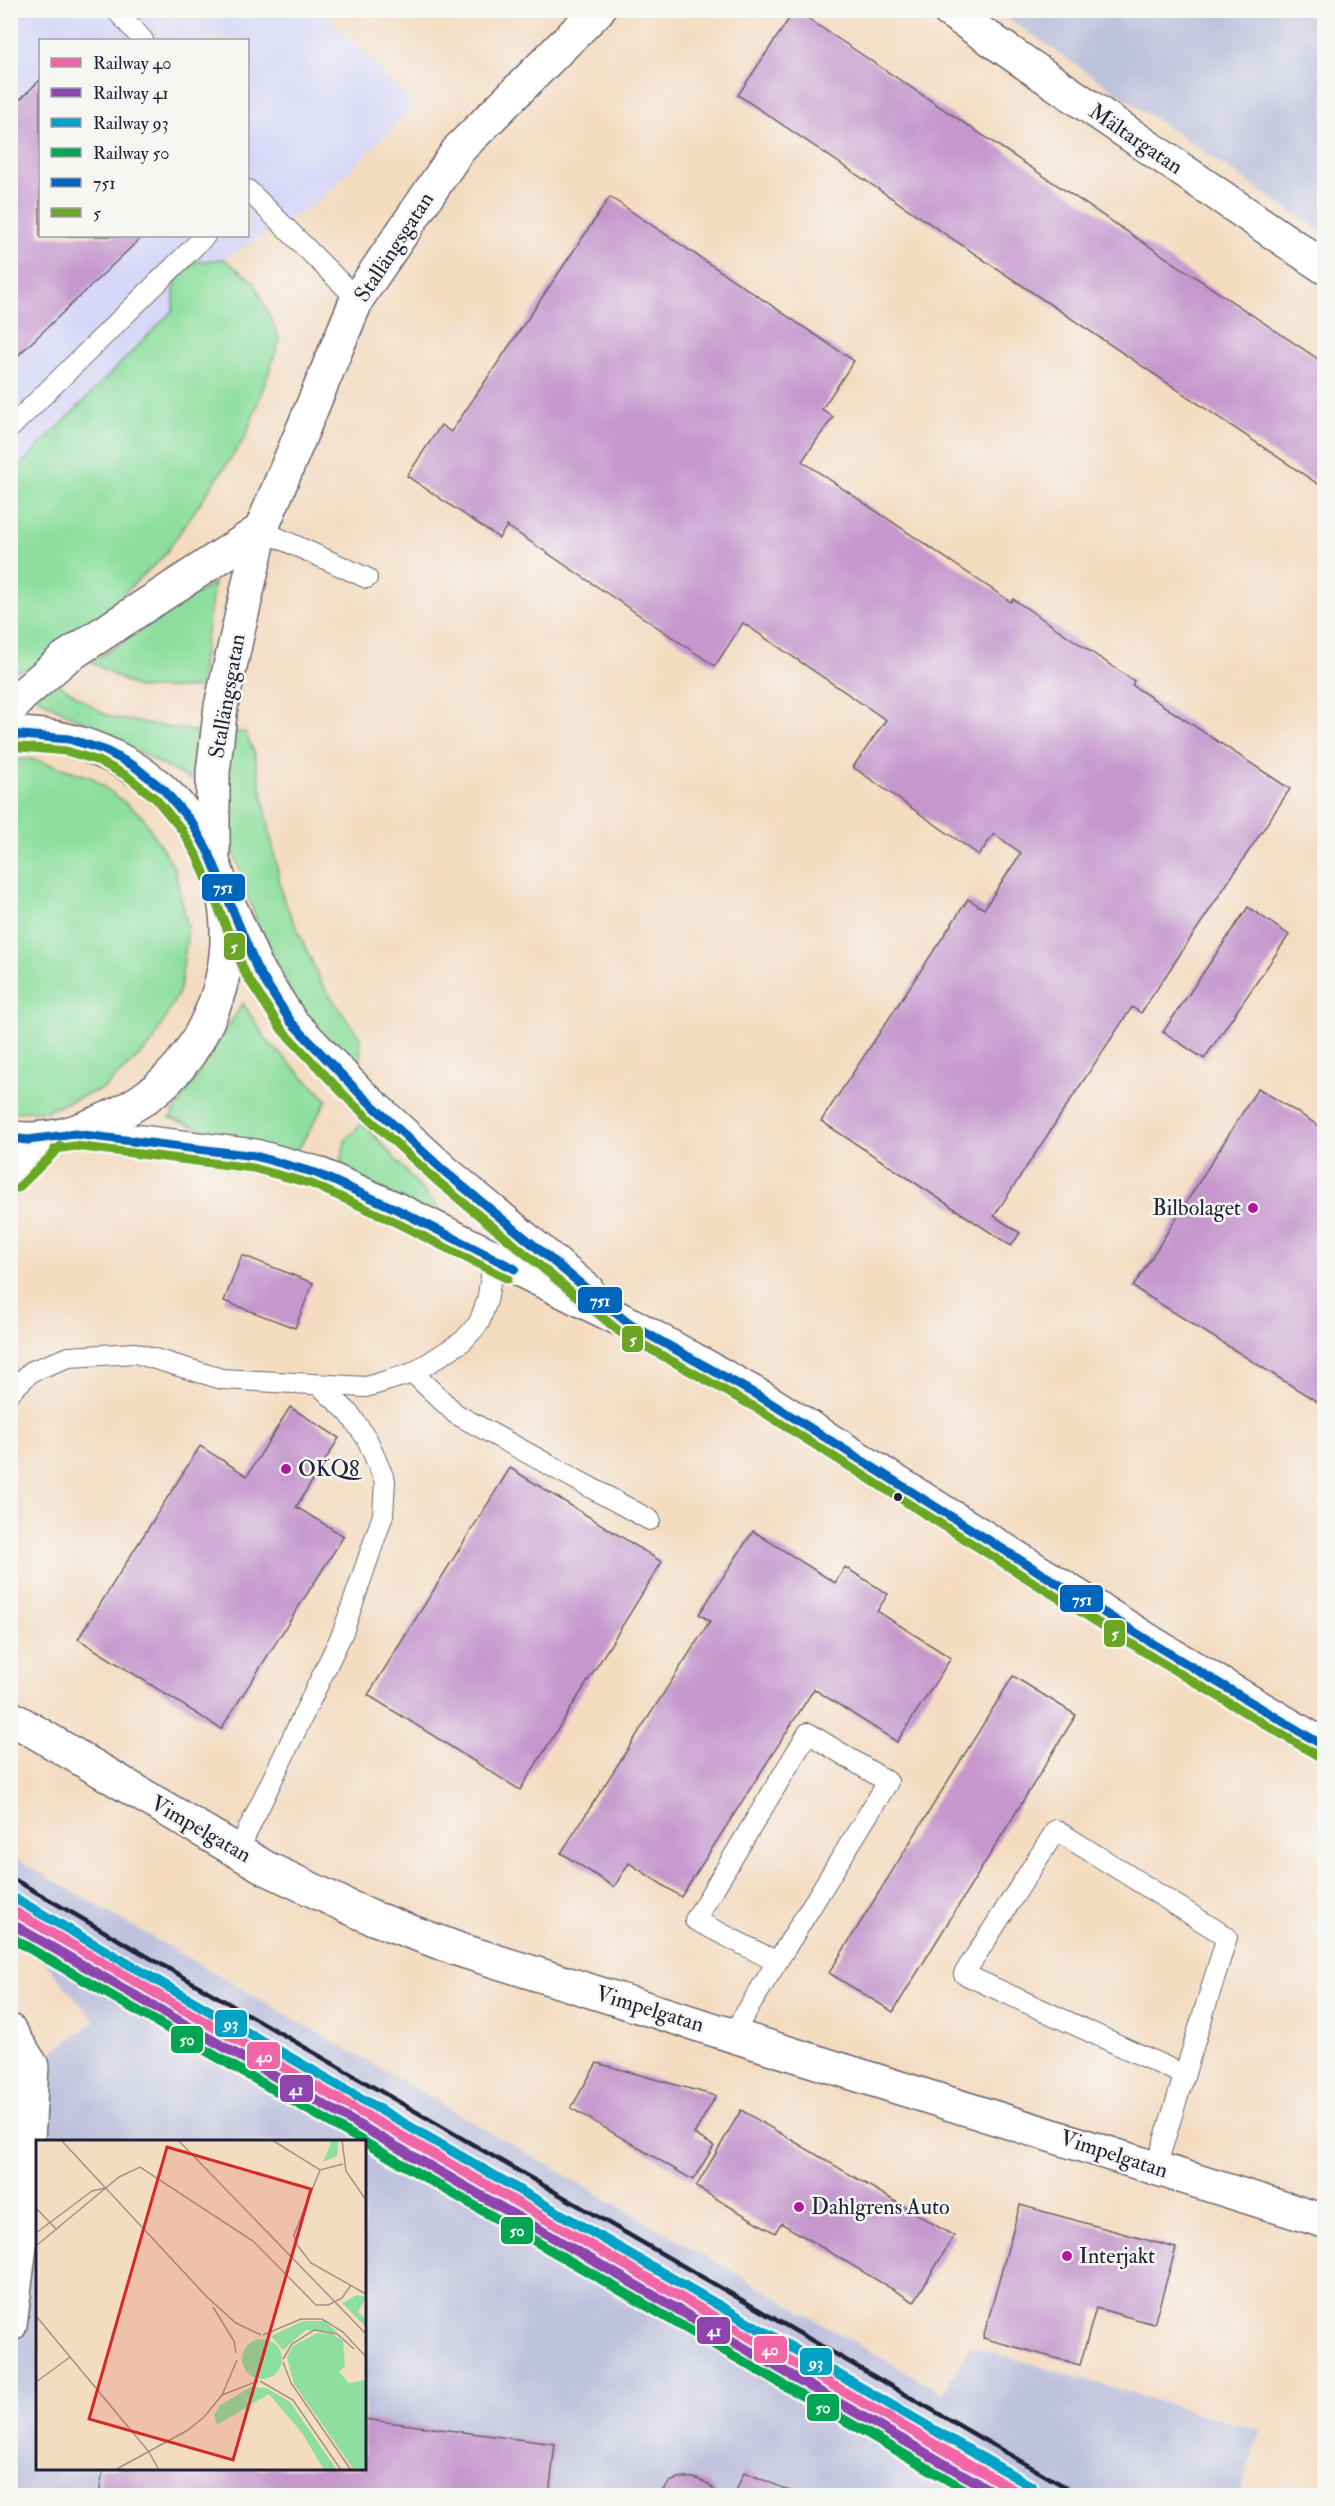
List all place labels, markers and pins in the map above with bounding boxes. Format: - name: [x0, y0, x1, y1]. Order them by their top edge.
- place label: Bilbolaget: [1152, 1194, 1241, 1222]
- marker: Bilbolaget: [1246, 1201, 1260, 1215]
- place label: OKQ8: [298, 1455, 364, 1483]
- marker: OKQ8: [279, 1462, 293, 1476]
- unlabelled marker: [892, 1491, 904, 1503]
- place label: Dahlgrens Auto: [811, 2193, 950, 2221]
- marker: Dahlgrens Auto: [792, 2200, 806, 2214]
- place label: Interjakt: [1079, 2242, 1155, 2270]
- marker: Interjakt: [1060, 2249, 1074, 2263]

